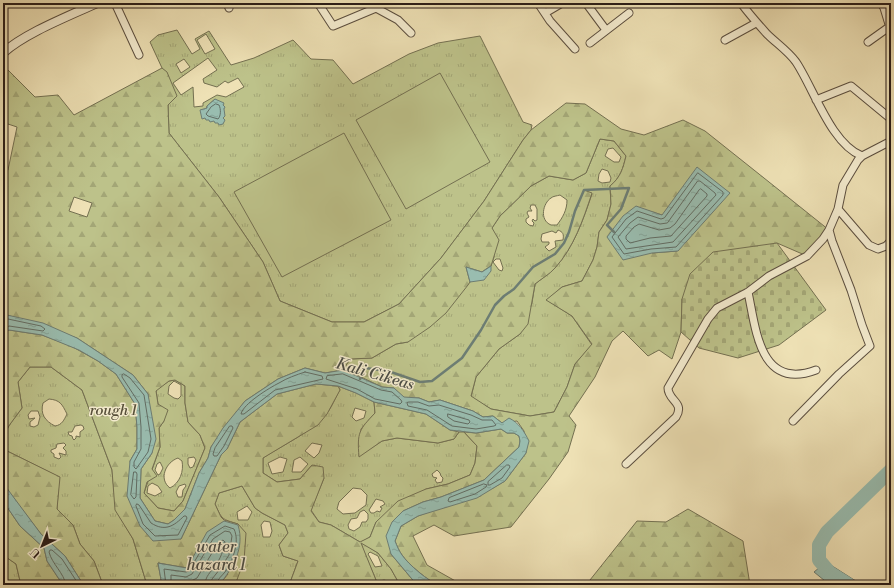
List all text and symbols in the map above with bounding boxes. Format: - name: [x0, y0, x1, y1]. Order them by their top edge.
- water label: Kali Cikeas: [333, 353, 417, 395]
- park label: rough 1: [90, 401, 137, 420]
- north arrow: [22, 526, 62, 566]
- water label: water hazard 1: [187, 537, 246, 575]
- text: U: [28, 544, 44, 561]

